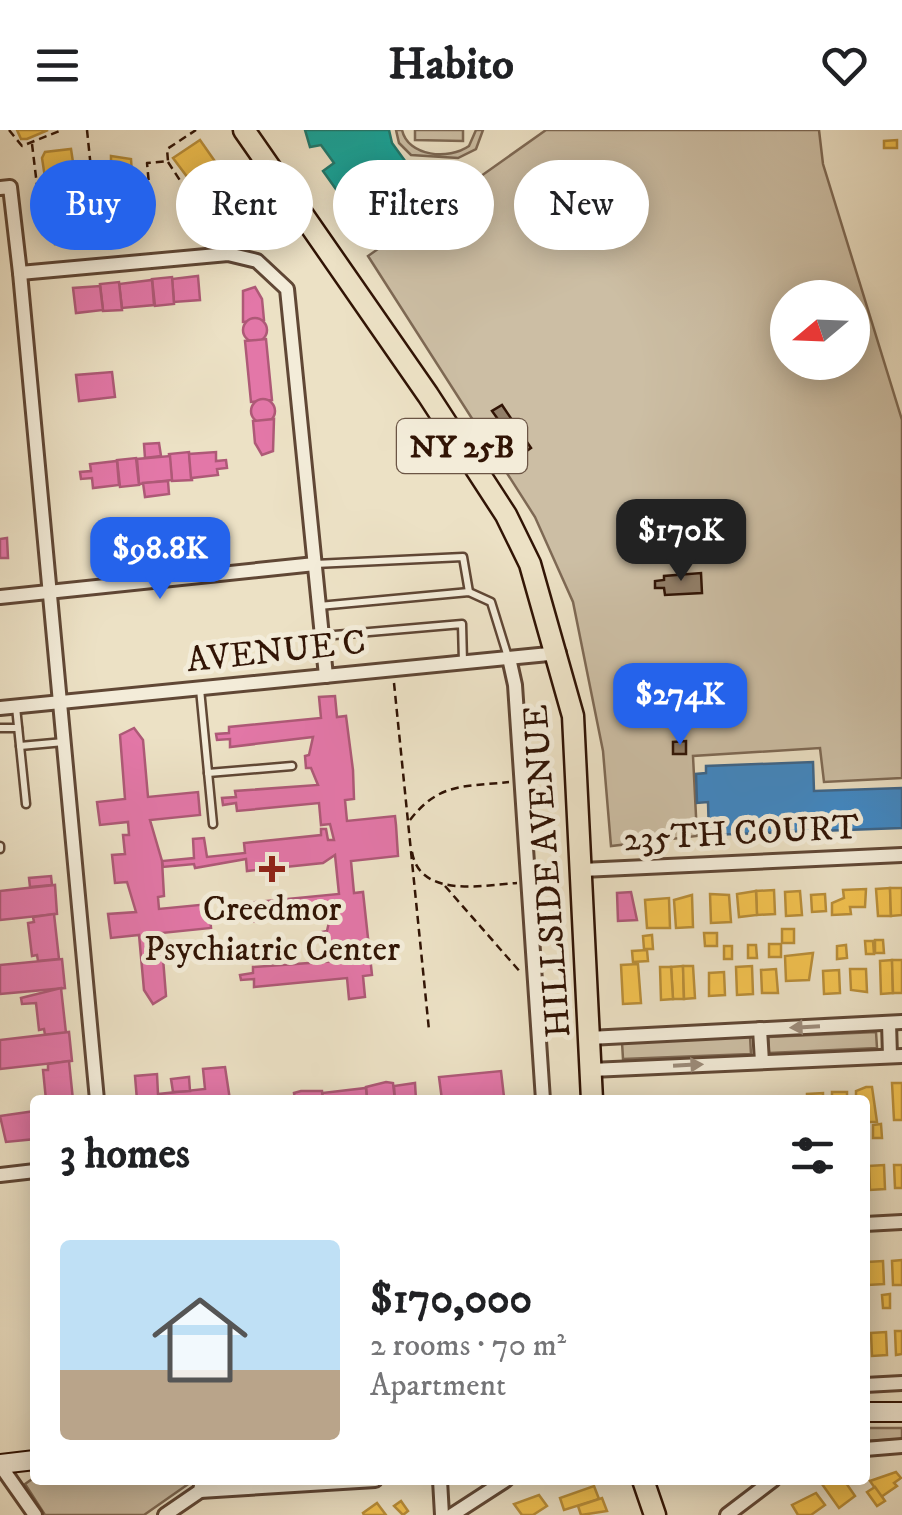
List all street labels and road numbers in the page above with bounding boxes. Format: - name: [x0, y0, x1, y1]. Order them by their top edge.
- road number: NY 25B: [397, 419, 527, 473]
- street label: AVENUE C: [185, 621, 368, 683]
- street label: HILLSIDE AVENUE: [514, 703, 582, 1039]
- street label: 235TH COURT: [622, 806, 860, 862]

